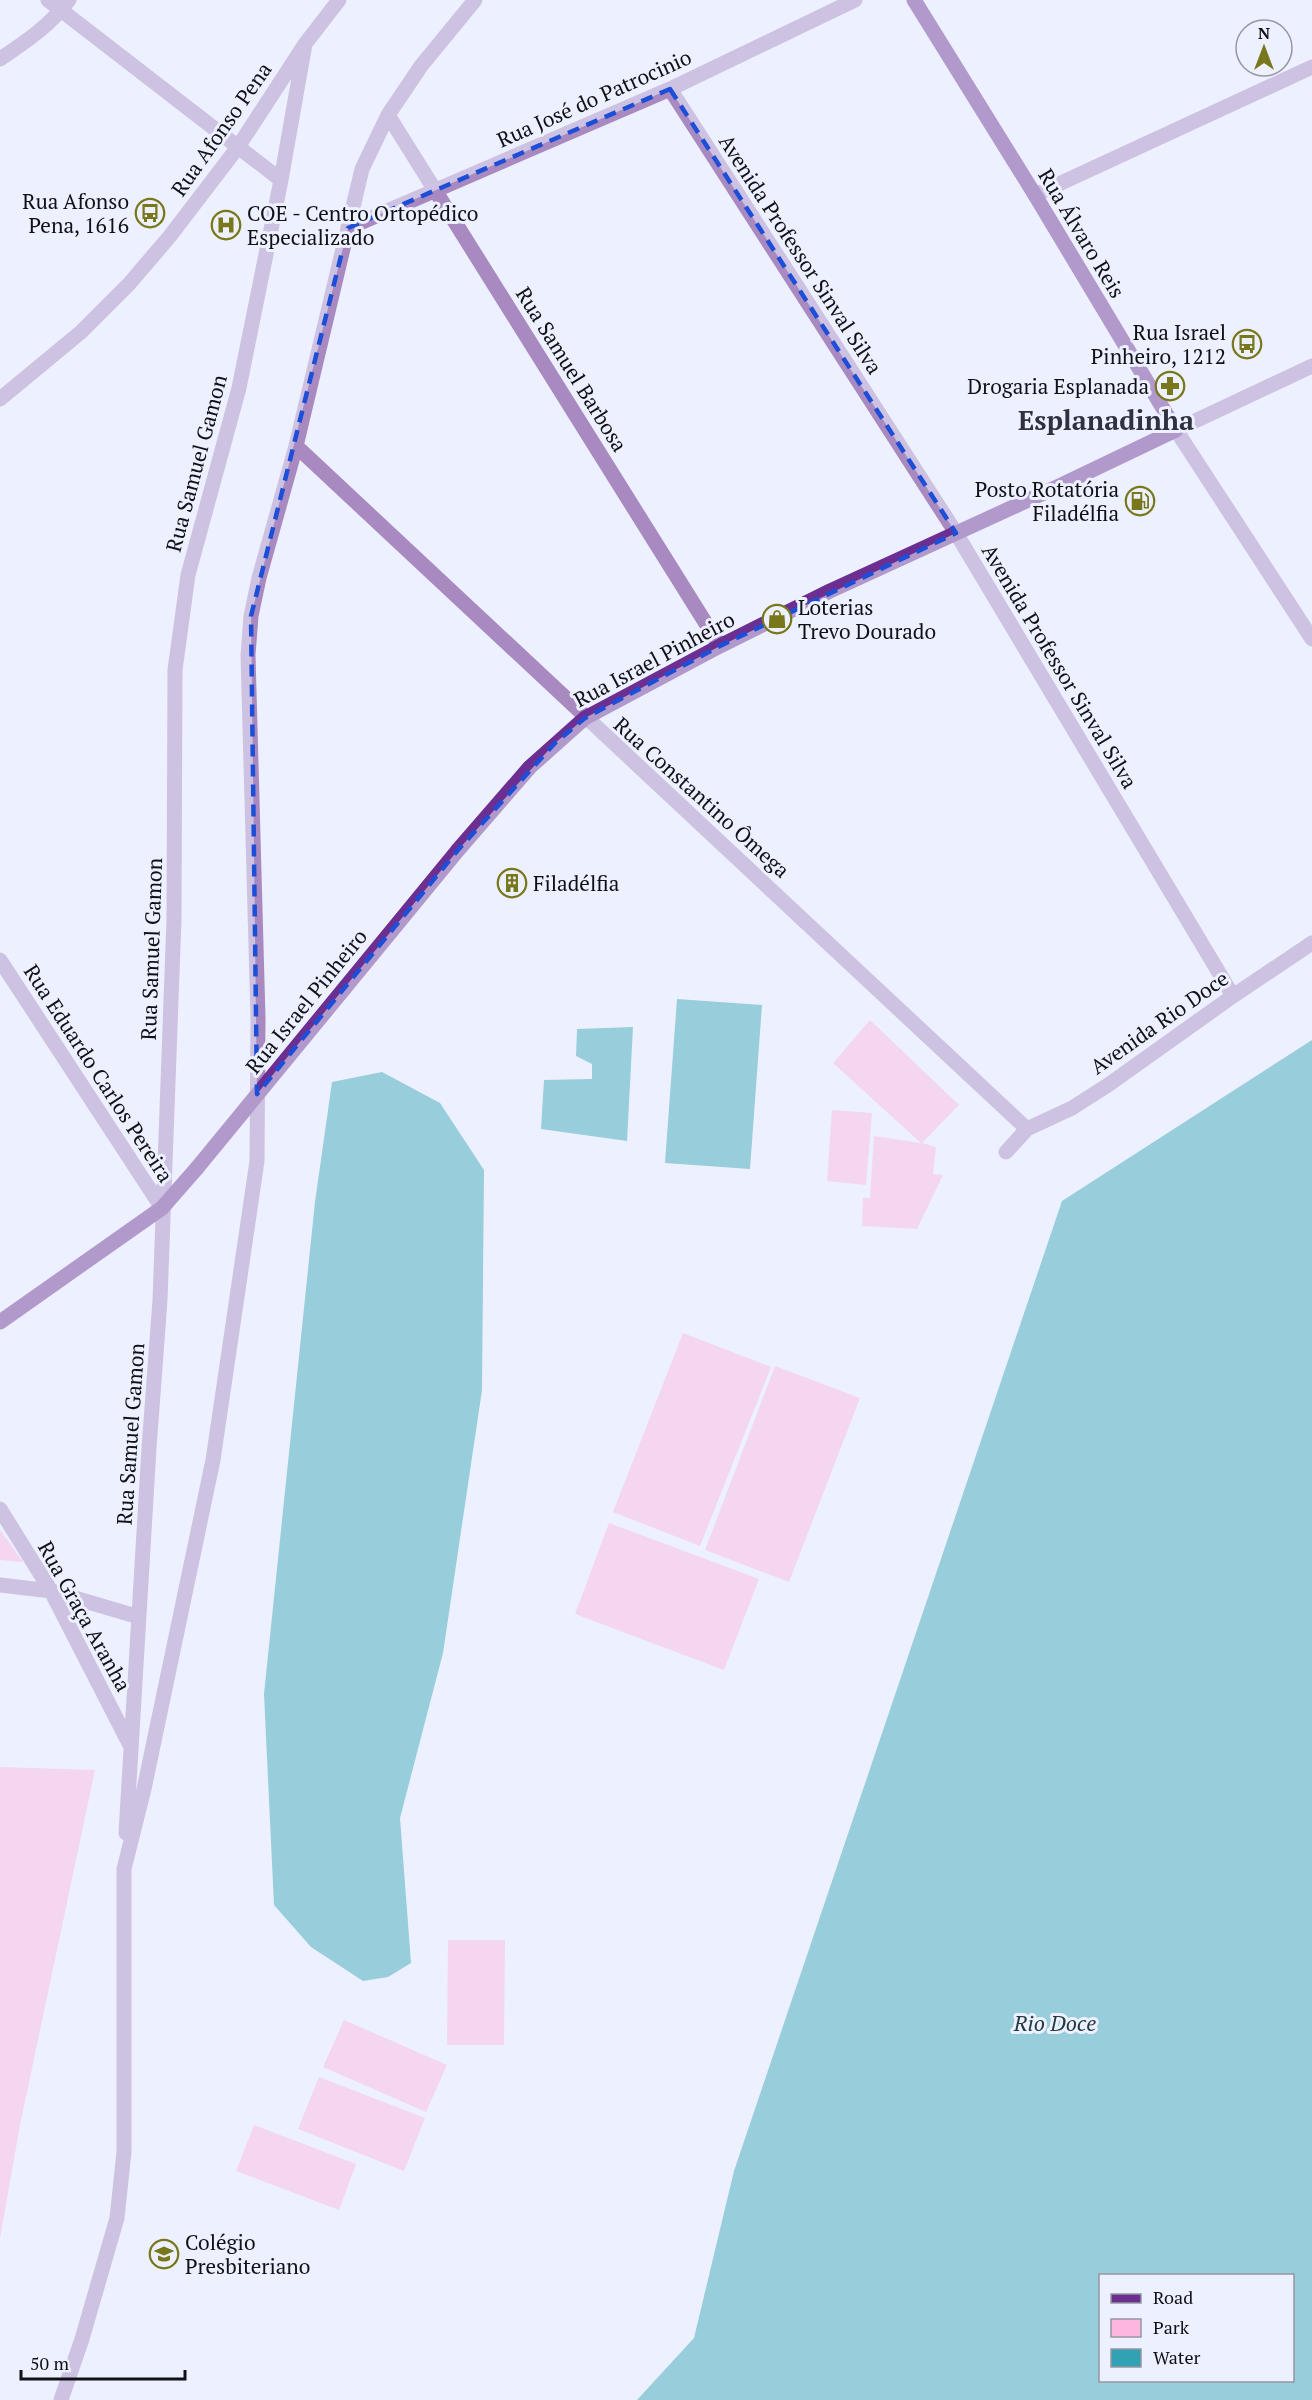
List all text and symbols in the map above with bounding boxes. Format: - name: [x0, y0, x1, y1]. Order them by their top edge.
- north arrow: [1234, 18, 1294, 78]
- text: N: [1258, 22, 1270, 44]
- street label: Rua José do Patrocinio: [492, 42, 696, 154]
- street label: Rua Afonso Pena: [164, 56, 278, 201]
- street label: Avenida Professor Sinval Silva: [713, 129, 889, 379]
- street label: Rua Álvaro Reis: [1032, 163, 1132, 303]
- place label: Rua Afonso Pena, 1616: [22, 187, 129, 239]
- bus stop icon: Rua Afonso Pena, 1616: [134, 197, 166, 229]
- place label: COE - Centro Ortopédico Especializado: [247, 199, 478, 251]
- hospital icon: COE - Centro Ortopédico Especializado: [210, 209, 242, 241]
- street label: Rua Samuel Barbosa: [510, 281, 634, 457]
- place label: Rua Israel Pinheiro, 1212: [1091, 318, 1226, 370]
- bus stop icon: Rua Israel Pinheiro, 1212: [1231, 328, 1263, 360]
- pharmacy icon: Drogaria Esplanada: [1154, 370, 1186, 402]
- street label: Rua Samuel Gamon: [159, 371, 233, 555]
- place label: Drogaria Esplanada: [967, 372, 1149, 400]
- district label: Esplanadinha: [1018, 402, 1194, 438]
- place label: Posto Rotatória Filadélfia: [975, 475, 1119, 527]
- fuel station icon: Posto Rotatória Filadélfia: [1124, 485, 1156, 517]
- street label: Avenida Professor Sinval Silva: [976, 539, 1144, 794]
- place label: Loterias Trevo Dourado: [798, 593, 936, 645]
- shop icon: Loterias Trevo Dourado: [761, 603, 793, 635]
- street label: Rua Israel Pinheiro: [569, 605, 739, 713]
- street label: Rua Constantino Ômega: [608, 711, 796, 884]
- street label: Rua Samuel Gamon: [134, 857, 168, 1041]
- building icon: Filadélfia: [496, 867, 528, 899]
- place label: Filadélfia: [533, 869, 620, 897]
- street label: Rua Israel Pinheiro: [239, 923, 373, 1079]
- street label: Rua Eduardo Carlos Pereira: [18, 959, 180, 1188]
- street label: Avenida Rio Doce: [1084, 964, 1234, 1080]
- street label: Rua Samuel Gamon: [110, 1342, 150, 1526]
- street label: Rua Graça Aranha: [32, 1536, 138, 1696]
- water label: Rio Doce: [1013, 2008, 1096, 2037]
- place label: Colégio Presbiteriano: [185, 2228, 310, 2280]
- school or university icon: Colégio Presbiteriano: [148, 2238, 180, 2270]
- legend: [1099, 2274, 1294, 2382]
- text: Road: [1153, 2285, 1193, 2309]
- text: Park: [1153, 2315, 1190, 2339]
- scale bar: [21, 2343, 184, 2381]
- text: Water: [1153, 2345, 1200, 2369]
- text: 50 m: [30, 2351, 70, 2375]

